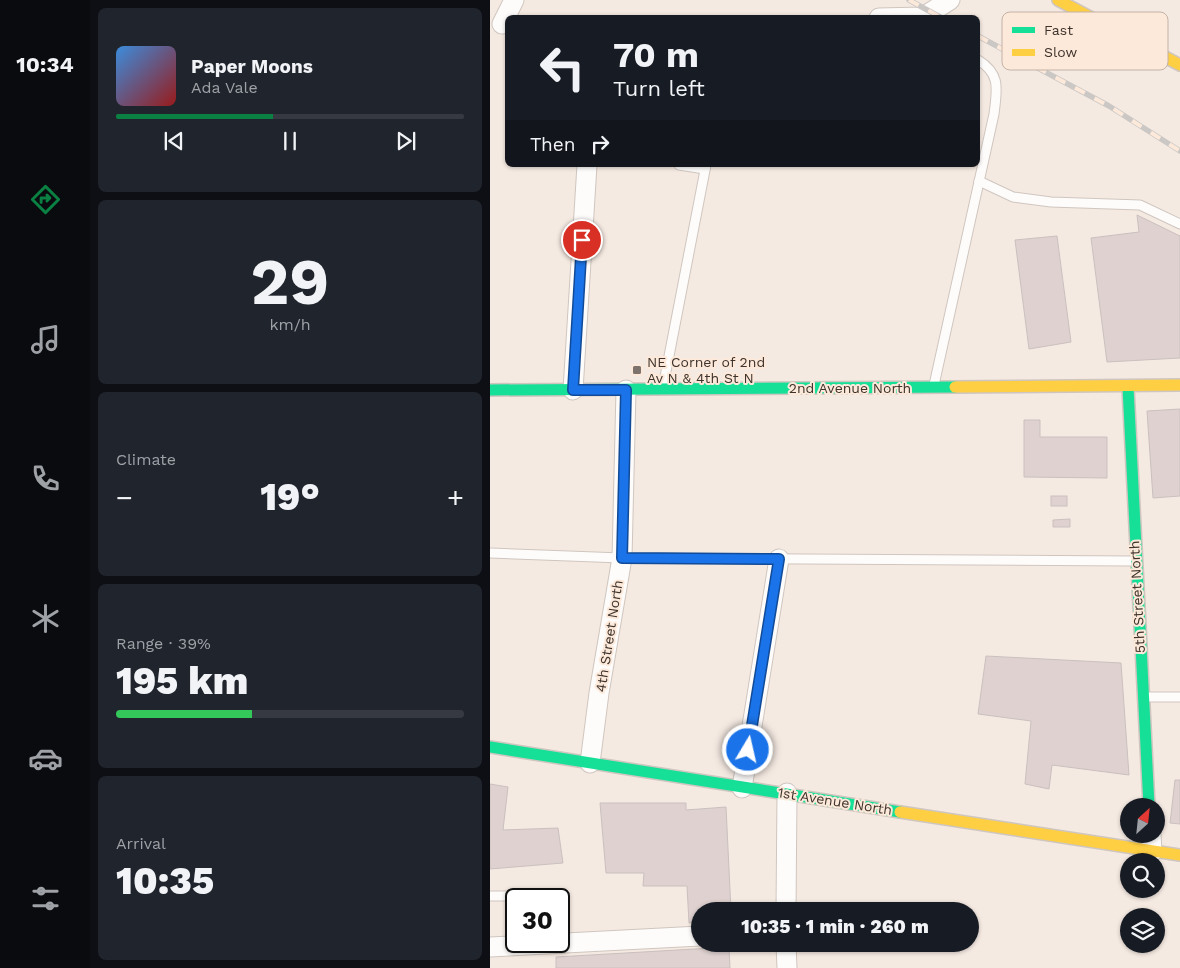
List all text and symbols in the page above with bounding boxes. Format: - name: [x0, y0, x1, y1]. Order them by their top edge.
- legend: [1002, 12, 1168, 70]
- text: Fast: [1044, 22, 1073, 38]
- text: 70 m: [613, 34, 699, 76]
- icon: left: [530, 35, 595, 100]
- text: Slow: [1044, 44, 1077, 60]
- text: 10:34: [16, 52, 74, 77]
- text: Paper Moons: [191, 55, 313, 78]
- text: Turn left: [613, 76, 705, 101]
- text: Ada Vale: [191, 78, 258, 97]
- icon: previous: [160, 127, 188, 155]
- icon: pause: [276, 127, 304, 155]
- icon: next: [392, 127, 420, 155]
- icon: right: [586, 130, 614, 158]
- text: Then: [530, 133, 576, 156]
- icon: directions: [28, 182, 63, 217]
- pin: [561, 219, 603, 261]
- icon: arrive: [568, 226, 596, 254]
- text: 29: [251, 244, 329, 320]
- text: km/h: [269, 315, 311, 334]
- icon: music: [28, 322, 63, 357]
- place label: NE Corner of 2nd Av N & 4th St N: [647, 354, 765, 386]
- marker: NE Corner of 2nd Av N & 4th St N: [631, 364, 643, 376]
- street label: 2nd Avenue North: [789, 380, 911, 396]
- text: Climate: [116, 450, 176, 469]
- icon: phone: [28, 461, 63, 496]
- text: 19°: [260, 475, 320, 519]
- text: −: [116, 481, 133, 514]
- text: +: [447, 481, 464, 514]
- street label: 5th Street North: [1126, 540, 1148, 654]
- street label: 4th Street North: [592, 579, 626, 693]
- icon: climate: [28, 601, 63, 636]
- text: Range · 39%: [116, 634, 211, 653]
- text: 195 km: [116, 659, 248, 703]
- position arrow: [721, 723, 773, 775]
- icon: car: [28, 741, 63, 776]
- street label: 1st Avenue North: [777, 784, 893, 818]
- north arrow: [1120, 798, 1165, 842]
- map controls: [1120, 798, 1165, 953]
- text: Arrival: [116, 834, 166, 853]
- button: search: [1120, 853, 1165, 898]
- text: 10:35: [116, 859, 214, 903]
- icon: filters: [28, 881, 63, 916]
- speed limit sign: 30: [505, 888, 570, 953]
- button: layers: [1120, 908, 1165, 953]
- text: 10:35 · 1 min · 260 m: [741, 915, 929, 938]

